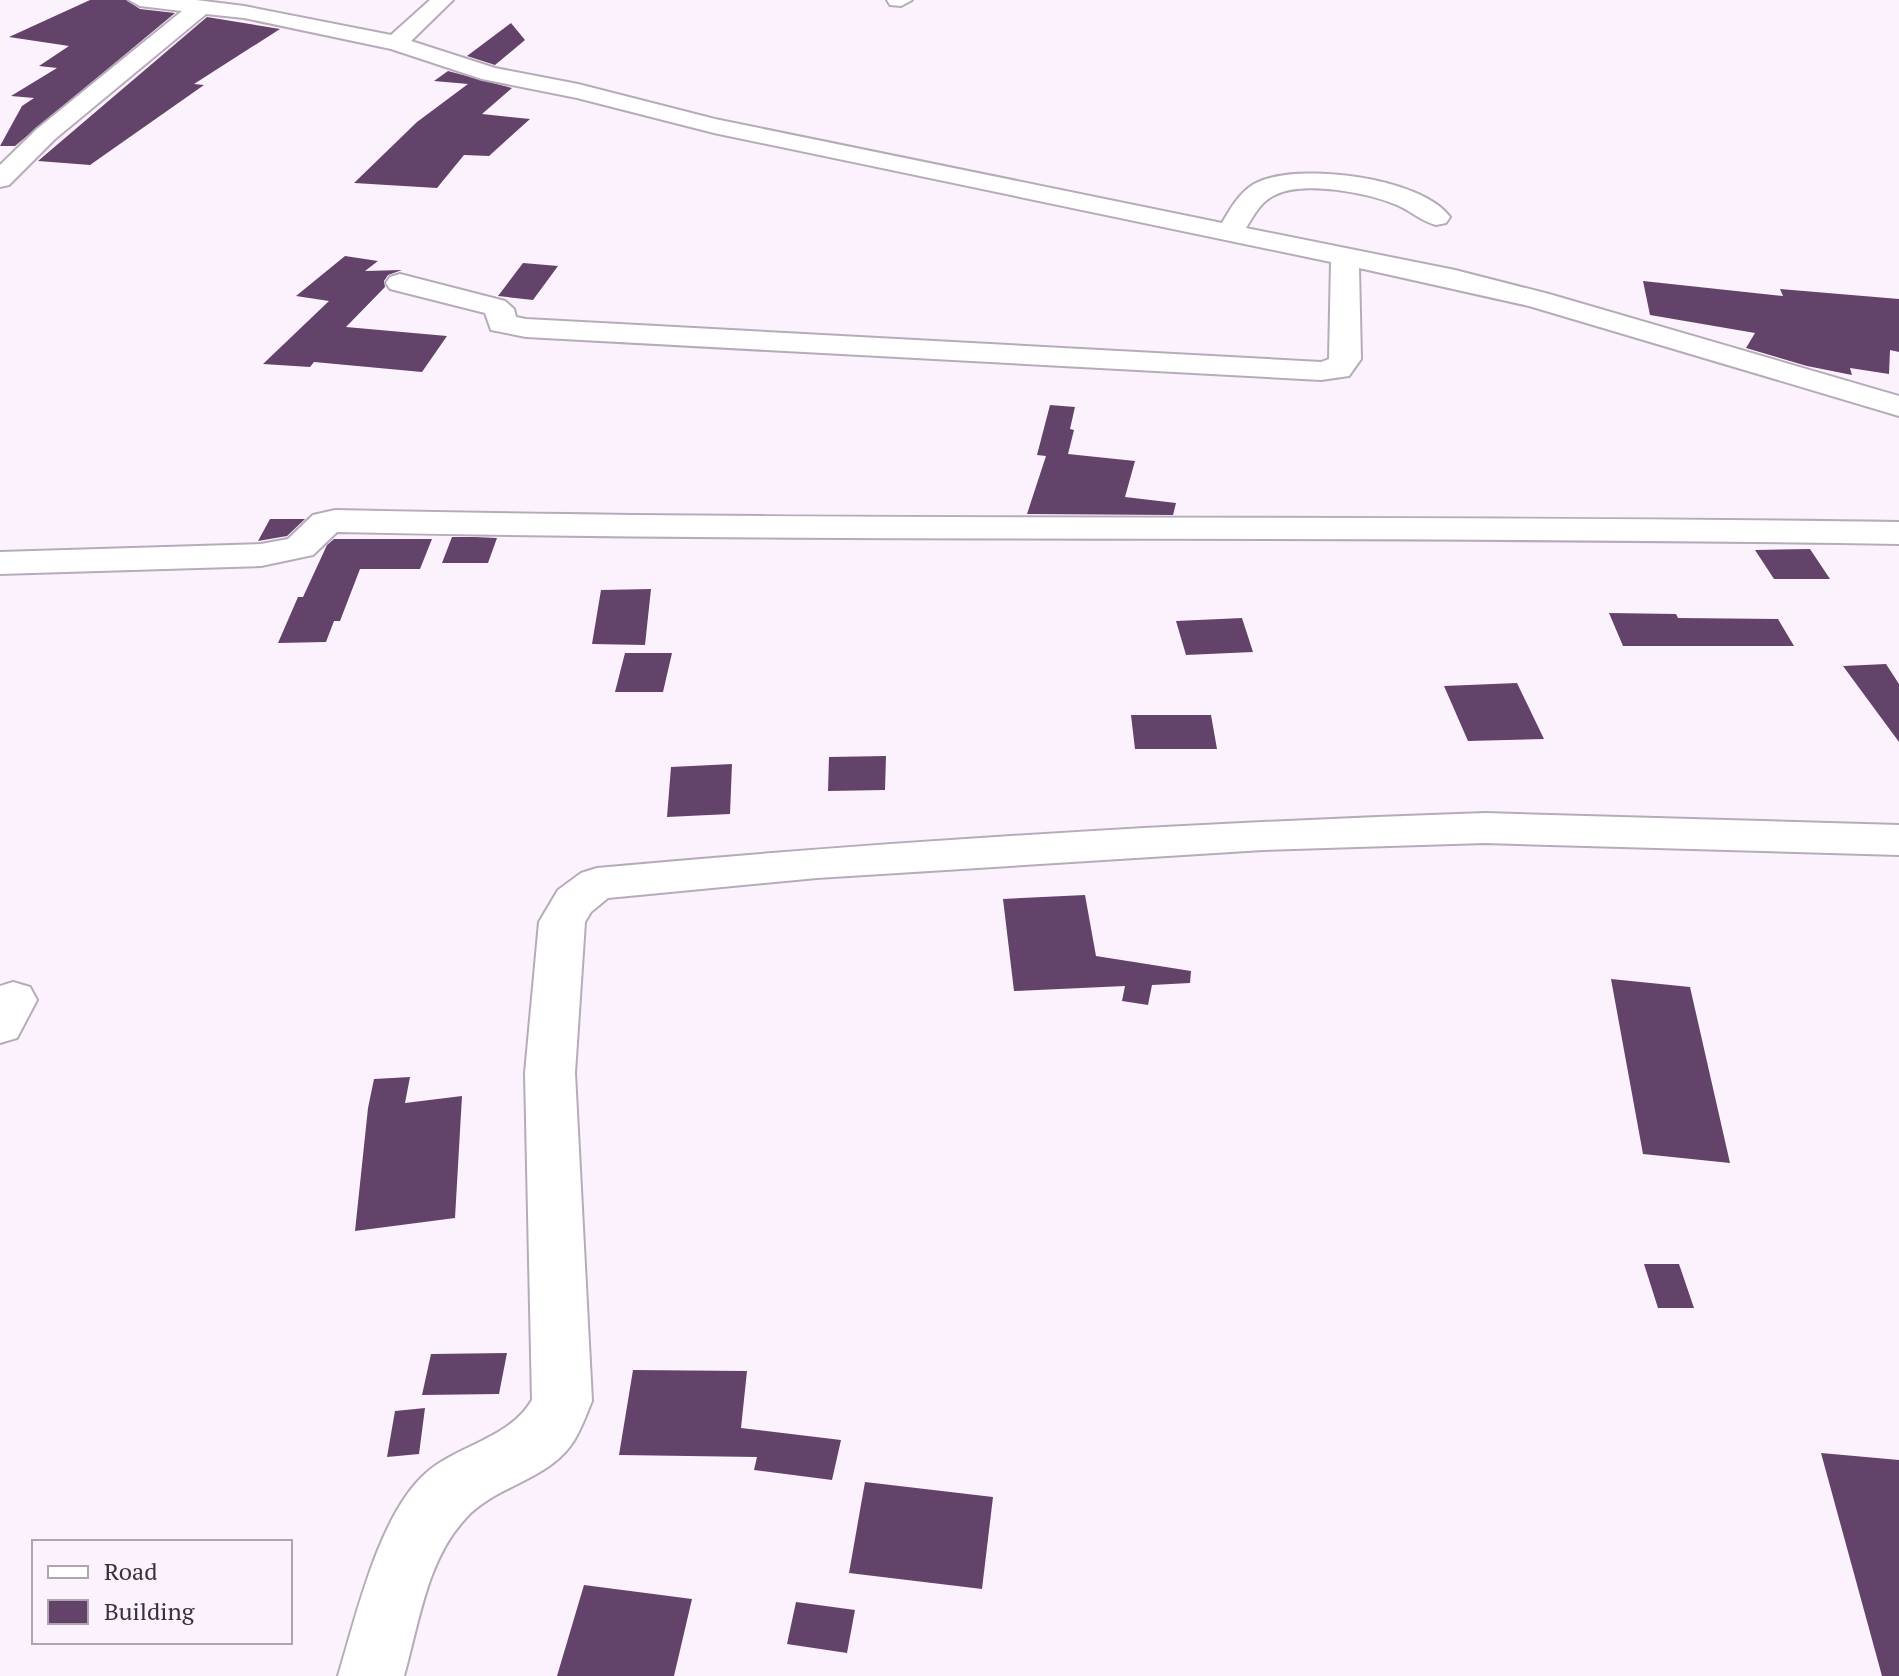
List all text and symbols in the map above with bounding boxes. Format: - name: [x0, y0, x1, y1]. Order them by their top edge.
- legend: [32, 1540, 292, 1644]
- text: Road: [104, 1555, 158, 1587]
- text: Building: [104, 1595, 195, 1627]

